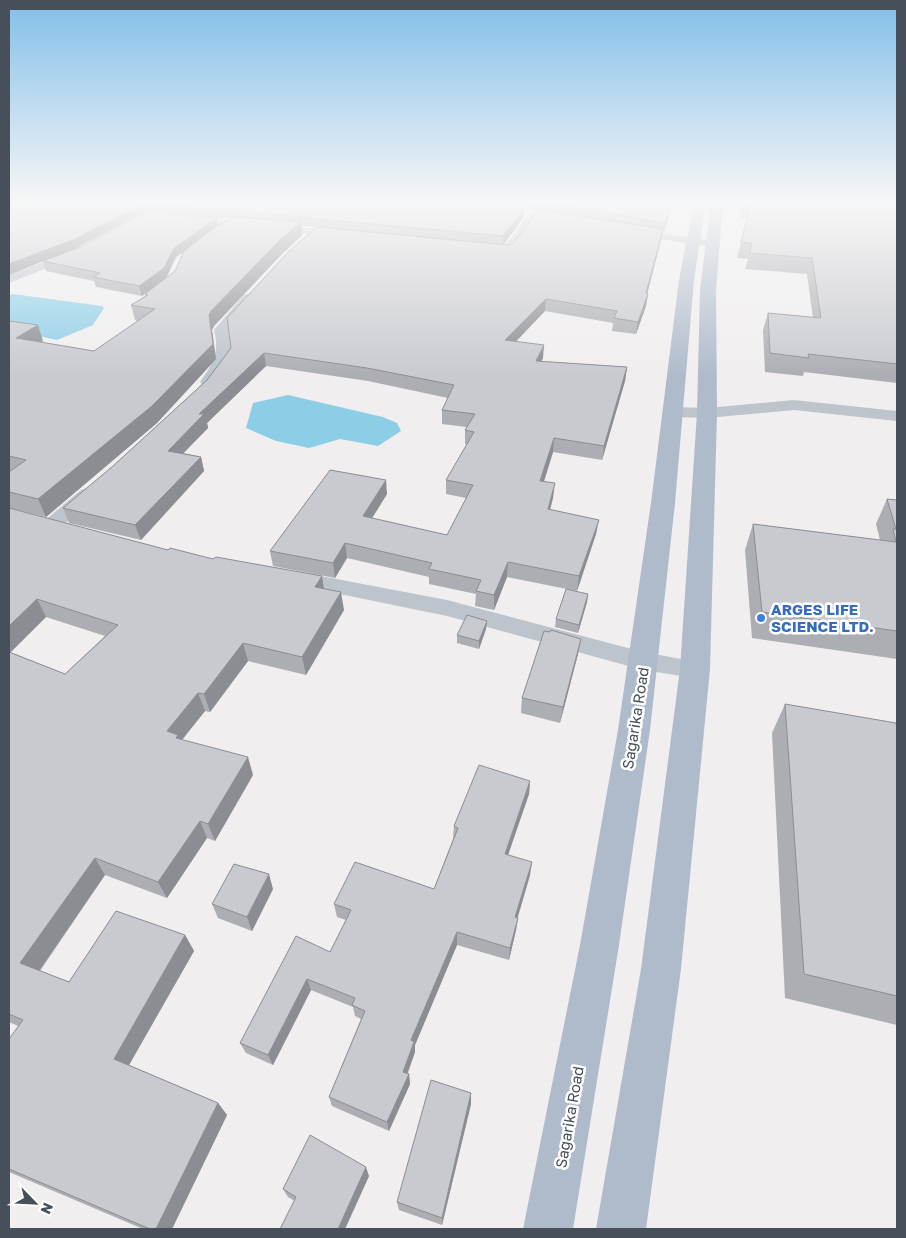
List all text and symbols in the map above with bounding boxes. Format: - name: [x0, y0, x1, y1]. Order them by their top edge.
- place label: ARGES LIFE SCIENCE LTD.: [771, 600, 874, 635]
- marker: ARGES LIFE SCIENCE LTD.: [755, 612, 767, 624]
- street label: Sagarika Road: [618, 666, 652, 770]
- street label: Sagarika Road: [551, 1065, 587, 1169]
- north arrow: [10, 1178, 60, 1228]
- text: N: [37, 1200, 57, 1217]

